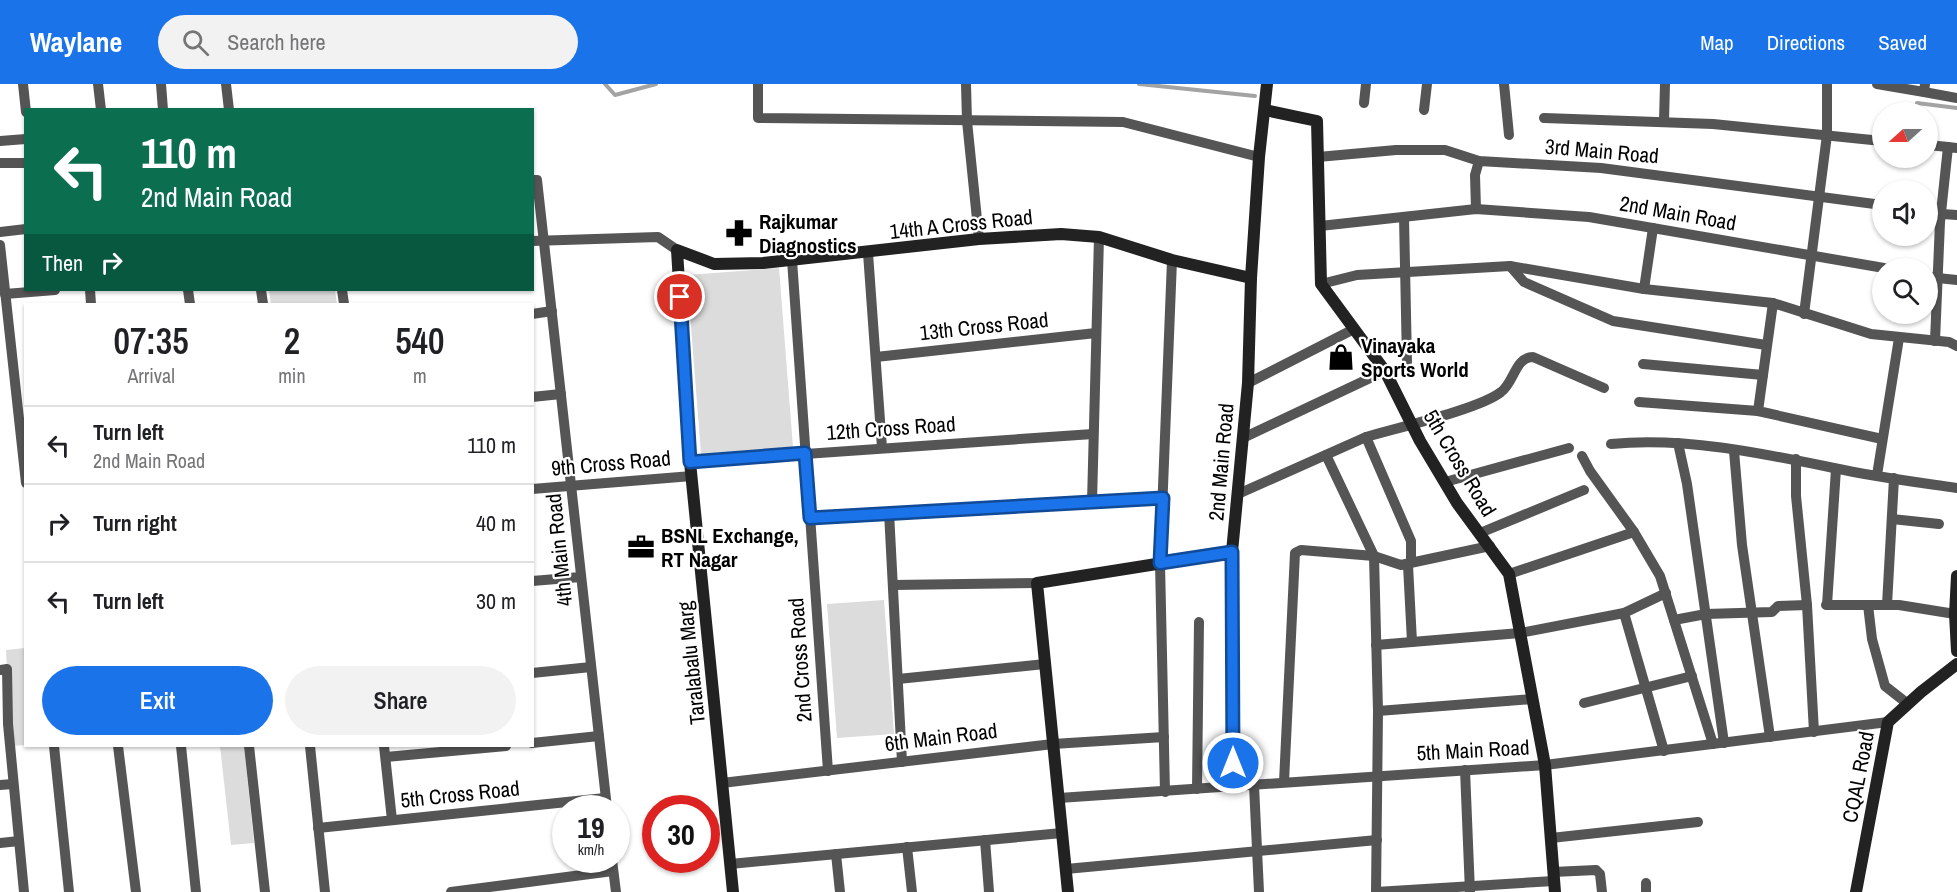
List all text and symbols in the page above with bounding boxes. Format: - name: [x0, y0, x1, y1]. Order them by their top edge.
- search box: [158, 15, 578, 69]
- text: Waylane: [30, 23, 122, 61]
- icon: search: [179, 26, 212, 59]
- text: Search here: [227, 27, 326, 57]
- text: Map: [1700, 28, 1734, 57]
- text: Directions: [1767, 28, 1845, 57]
- text: Saved: [1878, 28, 1927, 57]
- north arrow: [1872, 102, 1938, 168]
- map controls: [1872, 102, 1938, 324]
- text: 110 m: [141, 125, 237, 181]
- icon: left: [42, 132, 120, 210]
- street label: 3rd Main Road: [1544, 132, 1660, 170]
- text: 2nd Main Road: [141, 179, 292, 215]
- button: sound: [1872, 180, 1938, 246]
- street label: 2nd Main Road: [1618, 188, 1738, 238]
- street label: 14th A Cross Road: [888, 202, 1034, 246]
- place label: Rajkumar Diagnostics: [759, 207, 857, 260]
- pharmacy icon: Rajkumar Diagnostics: [724, 218, 754, 248]
- icon: right: [95, 246, 128, 279]
- text: Then: [42, 248, 83, 278]
- button: search: [1872, 258, 1938, 324]
- pin: [654, 271, 705, 322]
- icon: arrive: [663, 280, 696, 313]
- street label: 13th Cross Road: [918, 305, 1050, 347]
- text: 07:35: [114, 317, 189, 365]
- text: 2: [284, 317, 300, 365]
- text: 540: [395, 317, 444, 365]
- place label: Vinayaka Sports World: [1361, 331, 1469, 384]
- shop icon: Vinayaka Sports World: [1326, 342, 1356, 372]
- text: Arrival: [127, 362, 175, 389]
- text: min: [278, 362, 306, 389]
- text: m: [413, 362, 427, 389]
- street label: 2nd Main Road: [1201, 402, 1241, 522]
- street label: 5th Cross Road: [1417, 404, 1503, 522]
- street label: 12th Cross Road: [826, 409, 956, 447]
- text: Turn left: [93, 417, 164, 447]
- icon: left: [42, 429, 75, 462]
- text: 110 m: [467, 430, 516, 460]
- street label: 9th Cross Road: [550, 443, 672, 483]
- text: 2nd Main Road: [93, 447, 205, 474]
- street label: 4th Main Road: [539, 492, 579, 608]
- icon: right: [42, 507, 75, 540]
- text: Turn right: [93, 508, 177, 538]
- text: 40 m: [476, 508, 516, 538]
- place label: BSNL Exchange, RT Nagar: [661, 521, 799, 574]
- office icon: BSNL Exchange, RT Nagar: [626, 532, 656, 562]
- icon: left: [42, 585, 75, 618]
- text: Turn left: [93, 586, 164, 616]
- text: 30 m: [476, 586, 516, 616]
- street label: 2nd Cross Road: [781, 597, 819, 723]
- street label: Taralabalu Marg: [670, 600, 712, 726]
- button: Exit: [42, 666, 273, 735]
- button: Share: [285, 666, 516, 735]
- street label: 6th Main Road: [883, 716, 999, 758]
- street label: CQAL Road: [1835, 729, 1881, 825]
- position arrow: [1201, 731, 1265, 795]
- street label: 5th Main Road: [1416, 733, 1530, 767]
- street label: 5th Cross Road: [399, 773, 521, 815]
- speed limit sign: 30: [642, 795, 720, 873]
- text: 19: [577, 807, 605, 847]
- text: km/h: [578, 839, 604, 860]

